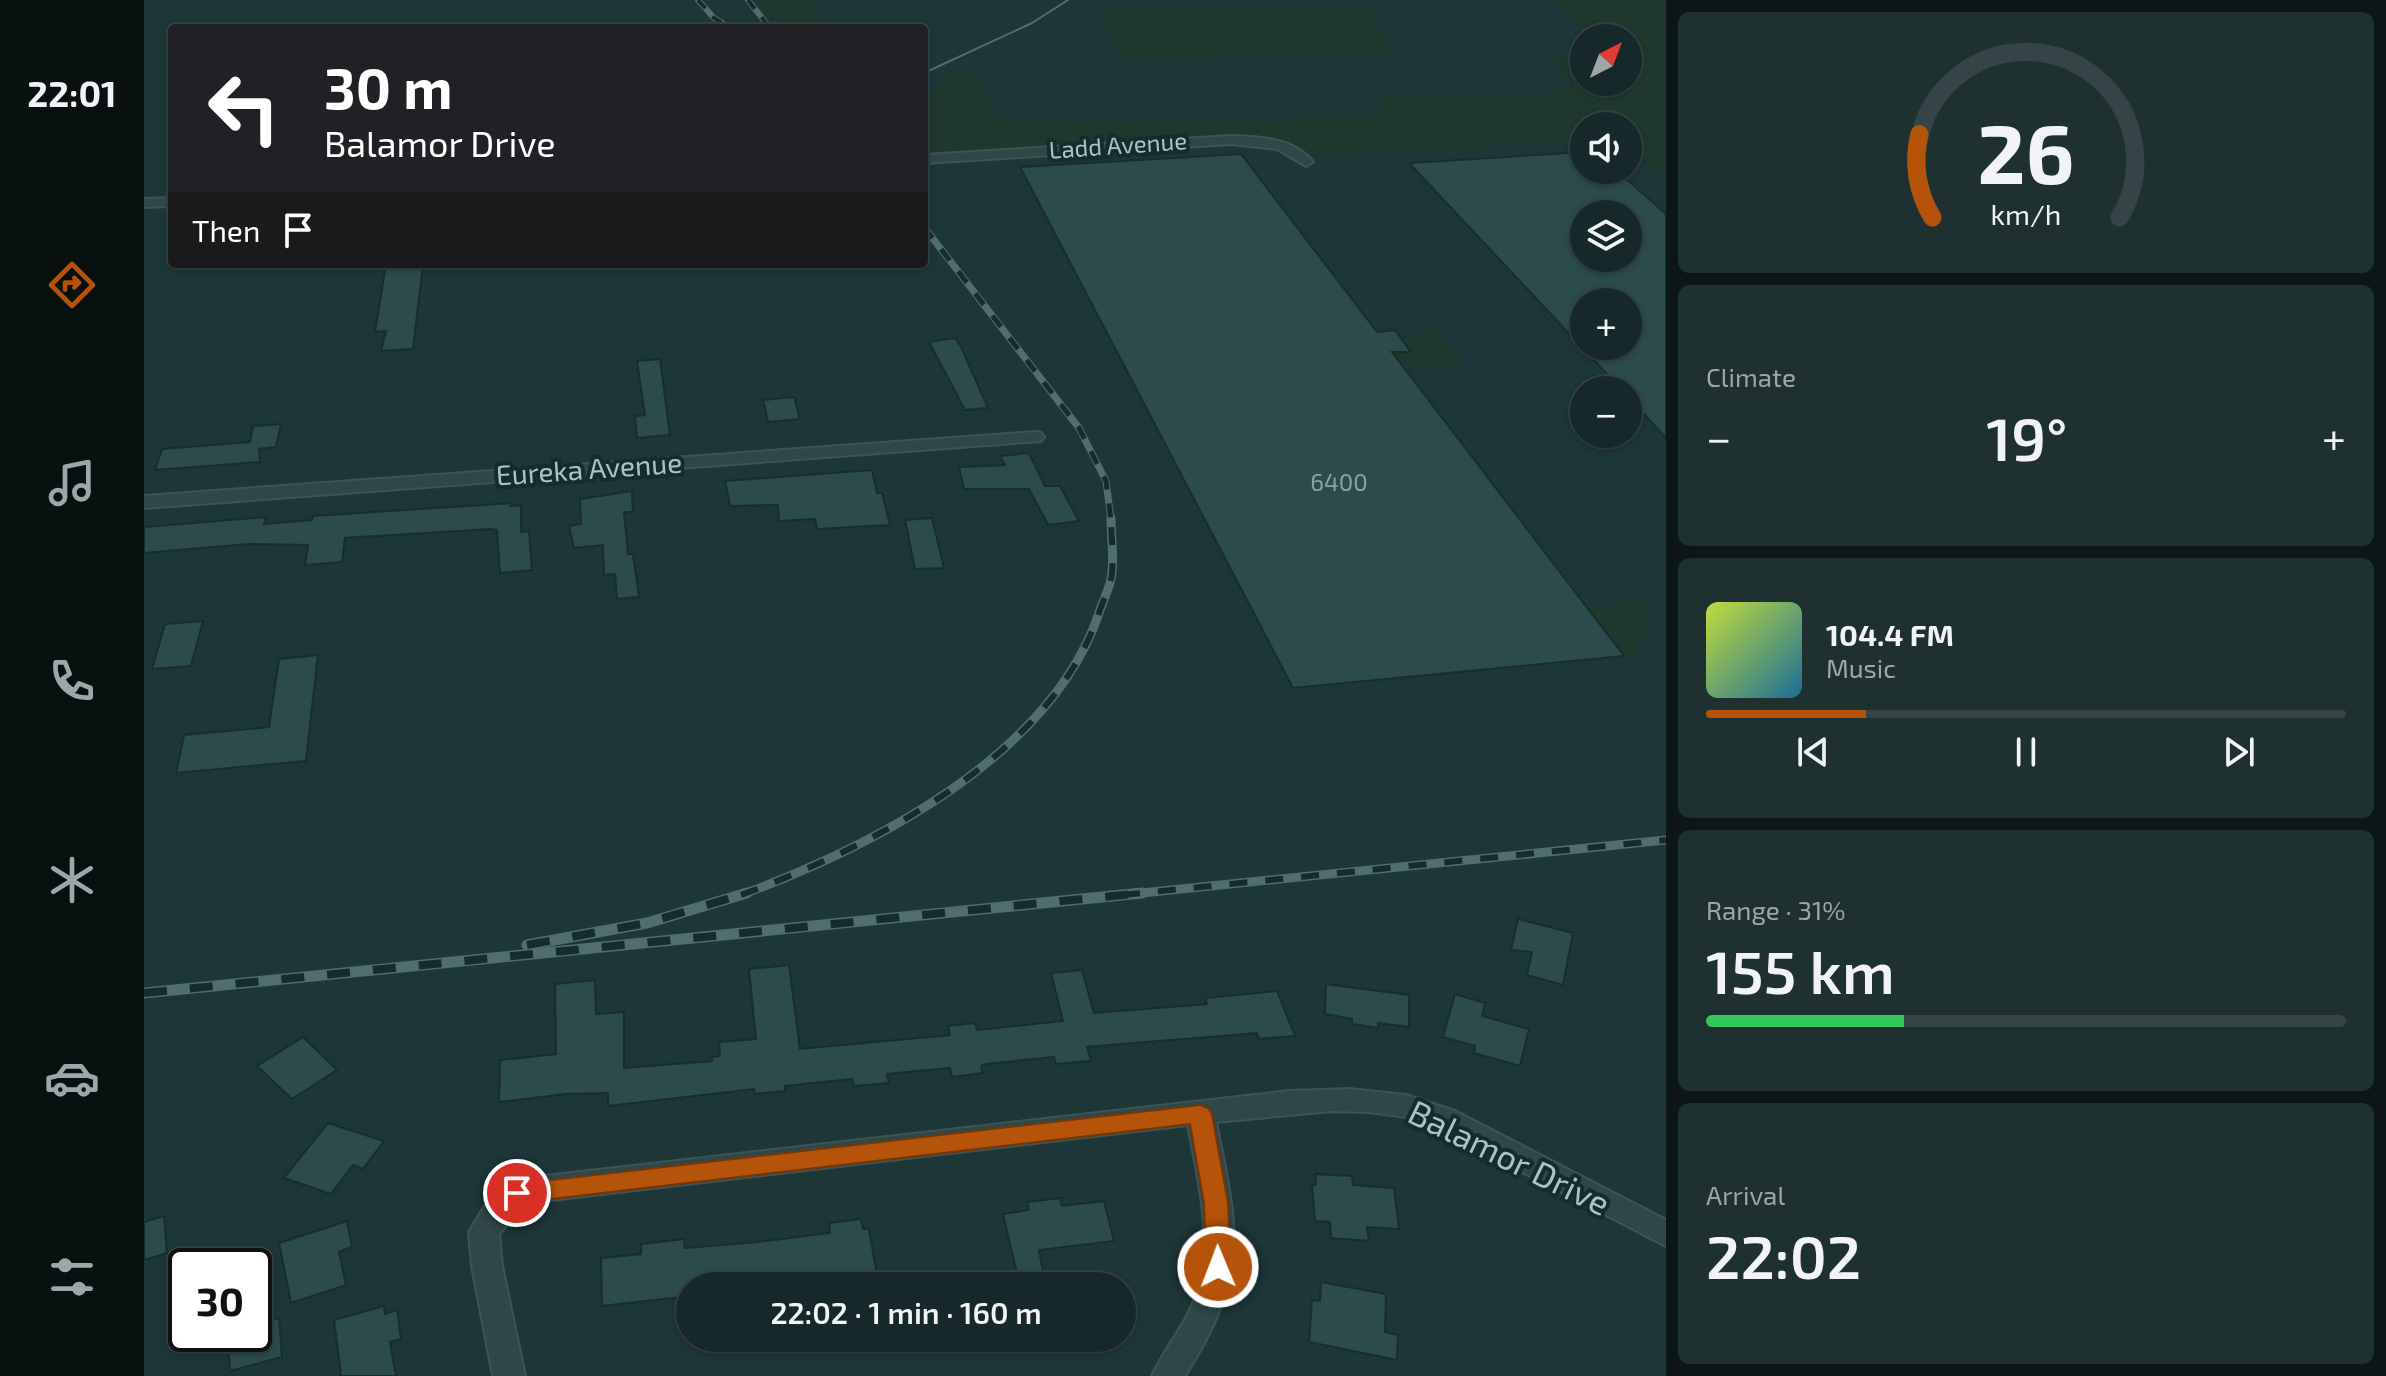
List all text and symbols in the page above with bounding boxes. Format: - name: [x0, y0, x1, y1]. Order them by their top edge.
- north arrow: [1570, 24, 1642, 96]
- map controls: [1570, 24, 1642, 448]
- text: 30 m: [324, 53, 453, 120]
- icon: left: [192, 56, 296, 160]
- text: 22:01: [27, 71, 117, 114]
- text: 26: [1977, 101, 2075, 201]
- button: sound: [1570, 112, 1642, 184]
- text: Balamor Drive: [324, 121, 556, 164]
- street label: Ladd Avenue: [1048, 125, 1188, 164]
- text: km/h: [1991, 197, 2061, 232]
- button: layers: [1570, 200, 1642, 272]
- icon: arrive: [276, 208, 320, 252]
- text: Then: [192, 212, 260, 248]
- icon: directions: [44, 257, 100, 313]
- button: +: [1570, 288, 1642, 360]
- text: Climate: [1706, 361, 1796, 392]
- button: −: [1570, 376, 1642, 448]
- text: 19°: [1986, 401, 2067, 473]
- text: −: [1706, 410, 1732, 463]
- text: +: [2322, 410, 2346, 463]
- street label: Eureka Avenue: [495, 445, 683, 491]
- icon: music: [44, 455, 100, 511]
- house number: 6400: [1310, 467, 1368, 496]
- text: 104.4 FM: [1826, 616, 1954, 652]
- text: Music: [1826, 652, 1896, 683]
- icon: phone: [44, 653, 100, 709]
- icon: previous: [1791, 730, 1835, 774]
- icon: pause: [2004, 730, 2048, 774]
- icon: next: [2217, 730, 2261, 774]
- icon: climate: [44, 852, 100, 908]
- text: Range · 31%: [1706, 894, 1846, 925]
- text: 155 km: [1706, 934, 1895, 1006]
- icon: car: [44, 1050, 100, 1106]
- street label: Balamor Drive: [1402, 1090, 1617, 1223]
- pin: [483, 1159, 551, 1227]
- icon: arrive: [495, 1171, 539, 1215]
- text: Arrival: [1706, 1179, 1785, 1210]
- text: 22:02: [1706, 1219, 1861, 1291]
- position arrow: [1176, 1225, 1260, 1309]
- speed limit sign: 30: [168, 1248, 272, 1352]
- icon: filters: [44, 1249, 100, 1305]
- text: 22:02 · 1 min · 160 m: [770, 1294, 1042, 1330]

